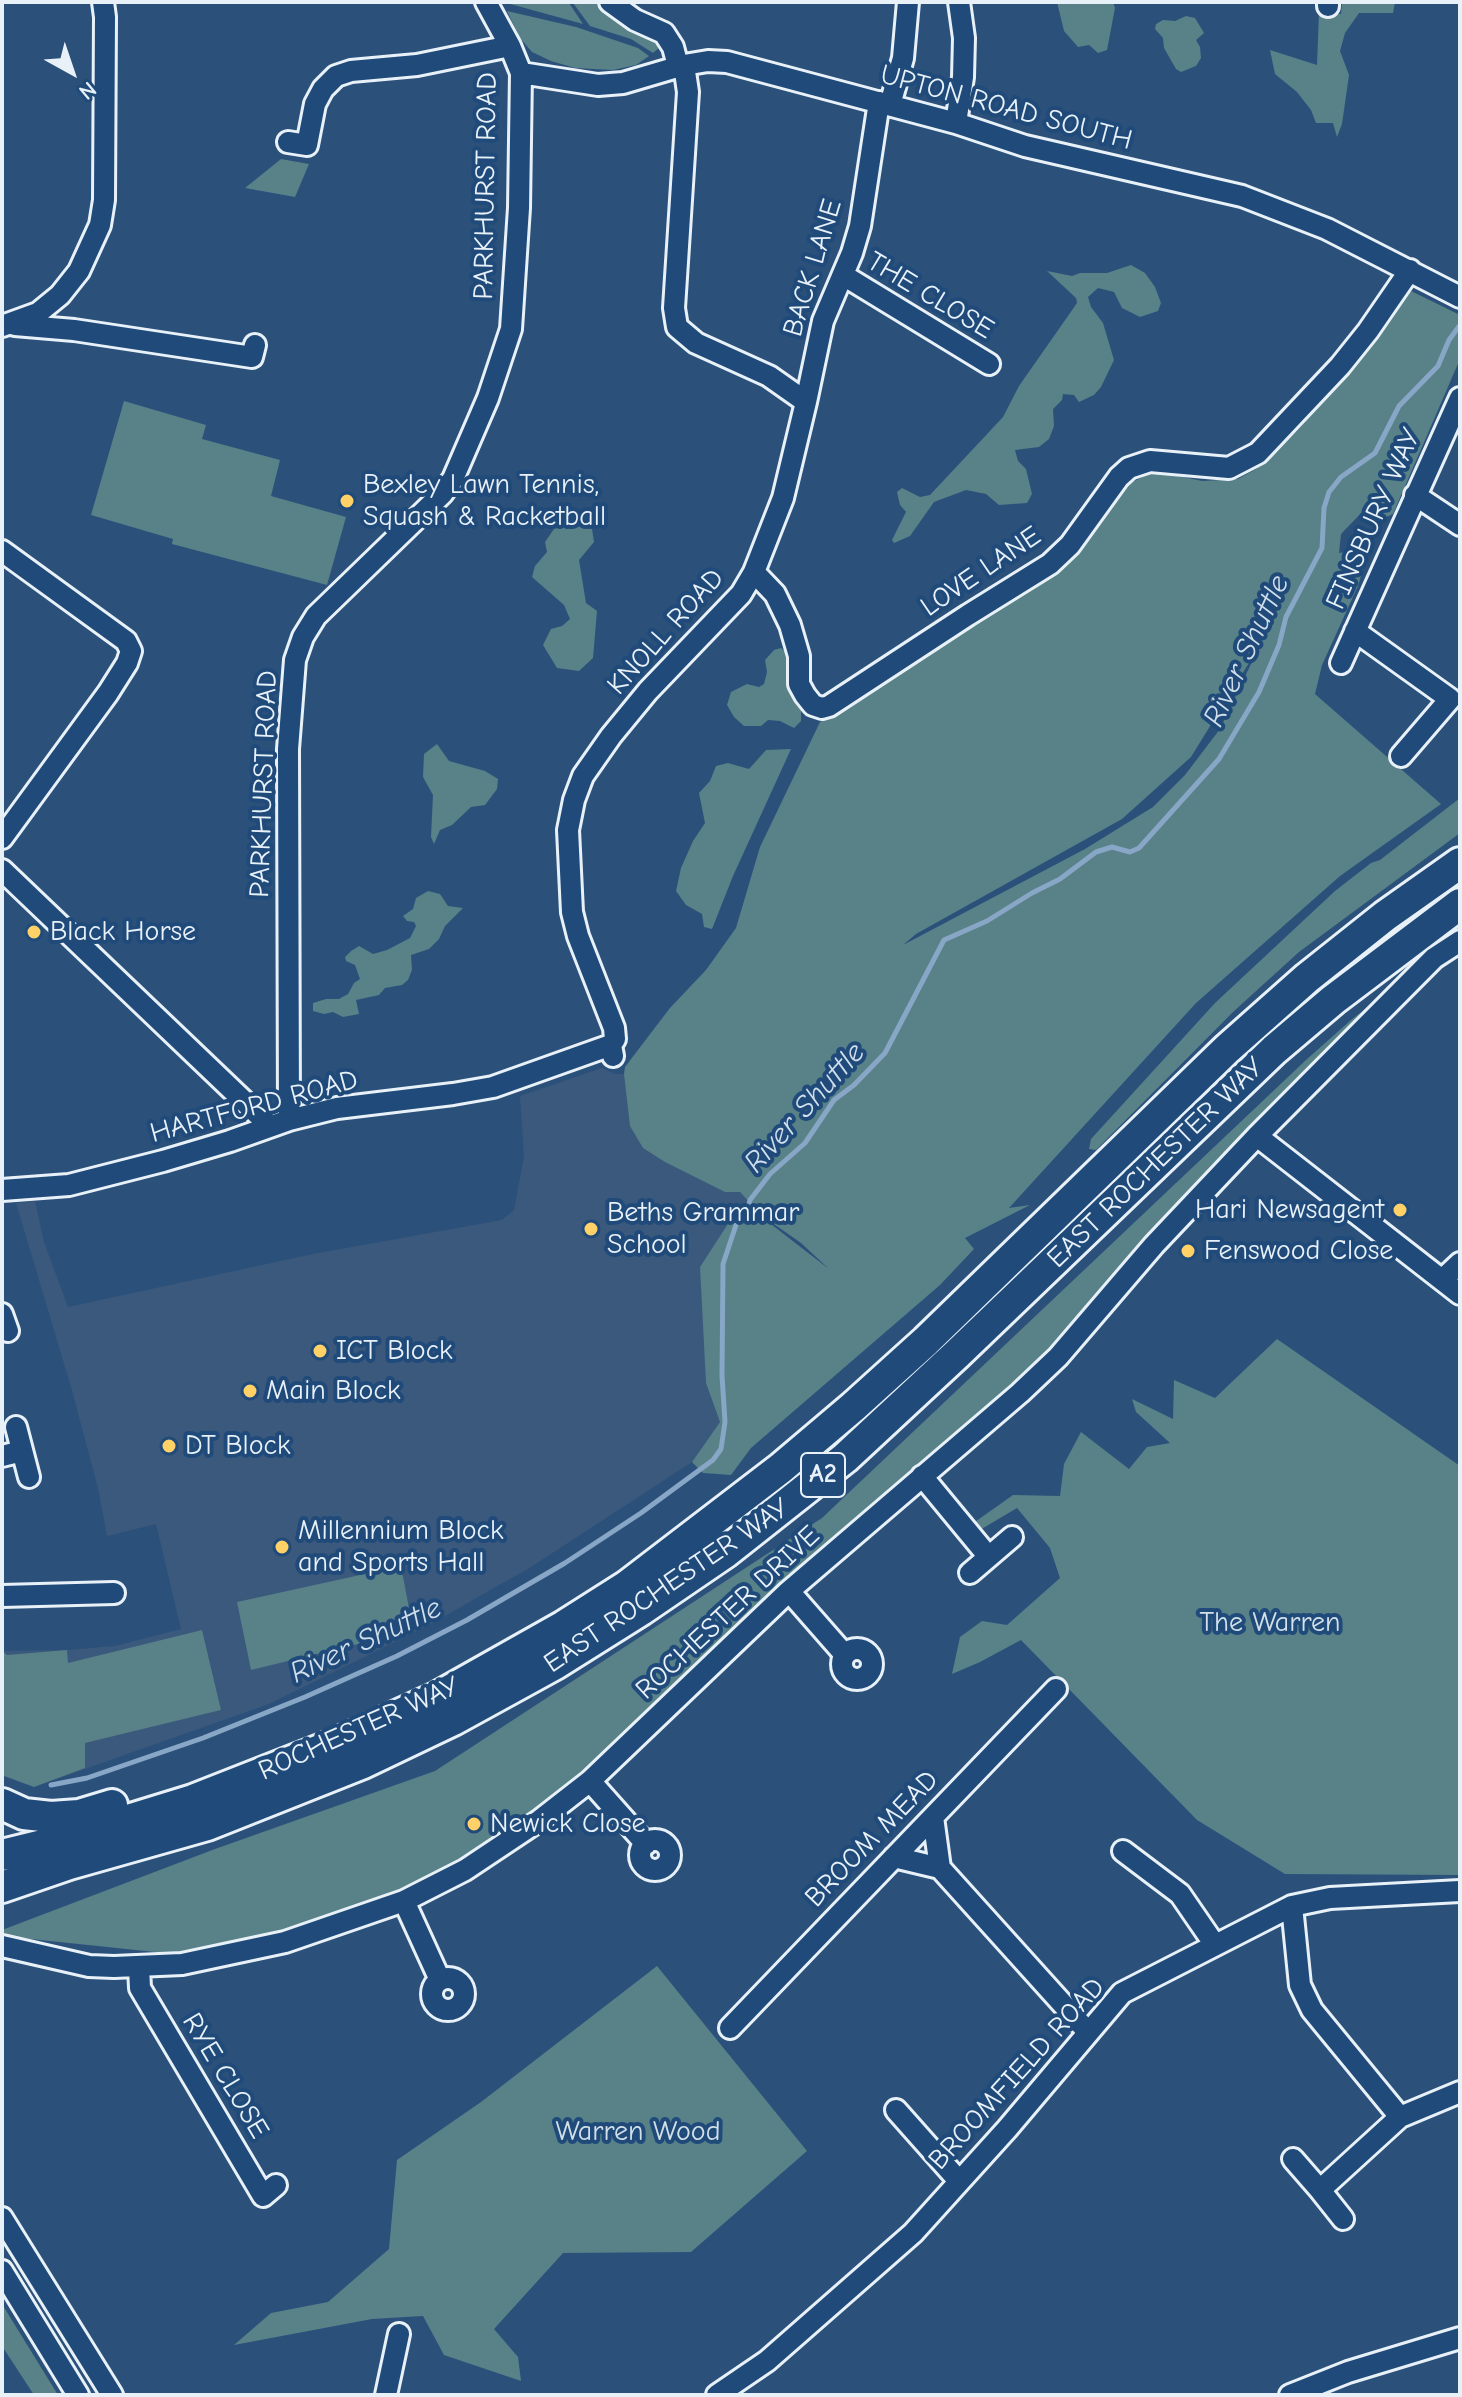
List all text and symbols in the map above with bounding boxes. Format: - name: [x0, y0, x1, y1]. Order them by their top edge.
- north arrow: [32, 32, 112, 112]
- street label: UPTON ROAD SOUTH: [876, 58, 1136, 158]
- street label: PARKHURST ROAD: [467, 72, 505, 300]
- text: N: [74, 76, 101, 105]
- street label: BACK LANE: [776, 196, 850, 340]
- street label: THE CLOSE: [861, 245, 999, 347]
- street label: FINSBURY WAY: [1319, 423, 1429, 615]
- place label: Bexley Lawn Tennis, Squash & Racketball: [363, 468, 606, 534]
- marker: Bexley Lawn Tennis, Squash & Racketball: [338, 492, 356, 510]
- street label: LOVE LANE: [915, 520, 1047, 624]
- street label: KNOLL ROAD: [601, 562, 731, 702]
- water label: River Shuttle: [1196, 569, 1298, 733]
- street label: PARKHURST ROAD: [243, 670, 285, 898]
- place label: Black Horse: [50, 915, 196, 949]
- marker: Black Horse: [25, 923, 43, 941]
- water label: River Shuttle: [737, 1035, 873, 1181]
- street label: EAST ROCHESTER WAY: [1041, 1051, 1271, 1275]
- street label: HARTFORD ROAD: [147, 1063, 361, 1151]
- place label: Hari Newsagent: [1195, 1193, 1384, 1227]
- place label: Beths Grammar School: [607, 1196, 799, 1262]
- marker: Hari Newsagent: [1391, 1201, 1409, 1219]
- marker: Beths Grammar School: [582, 1220, 600, 1238]
- place label: Fenswood Close: [1204, 1234, 1393, 1268]
- marker: Fenswood Close: [1179, 1242, 1197, 1260]
- place label: ICT Block: [336, 1334, 453, 1368]
- marker: ICT Block: [311, 1342, 329, 1360]
- place label: Main Block: [266, 1374, 400, 1408]
- marker: Main Block: [241, 1382, 259, 1400]
- place label: DT Block: [185, 1429, 291, 1463]
- marker: DT Block: [160, 1437, 178, 1455]
- road number: A2: [801, 1453, 845, 1497]
- street label: EAST ROCHESTER WAY: [538, 1491, 796, 1681]
- place label: Millennium Block and Sports Hall: [298, 1514, 504, 1580]
- street label: ROCHESTER DRIVE: [629, 1519, 827, 1707]
- marker: Millennium Block and Sports Hall: [273, 1538, 291, 1556]
- water label: River Shuttle: [284, 1590, 448, 1692]
- park label: The Warren: [1199, 1606, 1341, 1640]
- street label: ROCHESTER WAY: [253, 1670, 465, 1788]
- street label: BROOM MEAD: [798, 1764, 946, 1914]
- place label: Newick Close: [490, 1807, 645, 1841]
- marker: Newick Close: [465, 1815, 483, 1833]
- street label: BROOMFIELD ROAD: [922, 1971, 1112, 2177]
- street label: RYE CLOSE: [174, 2007, 276, 2145]
- park label: Warren Wood: [555, 2115, 721, 2149]

